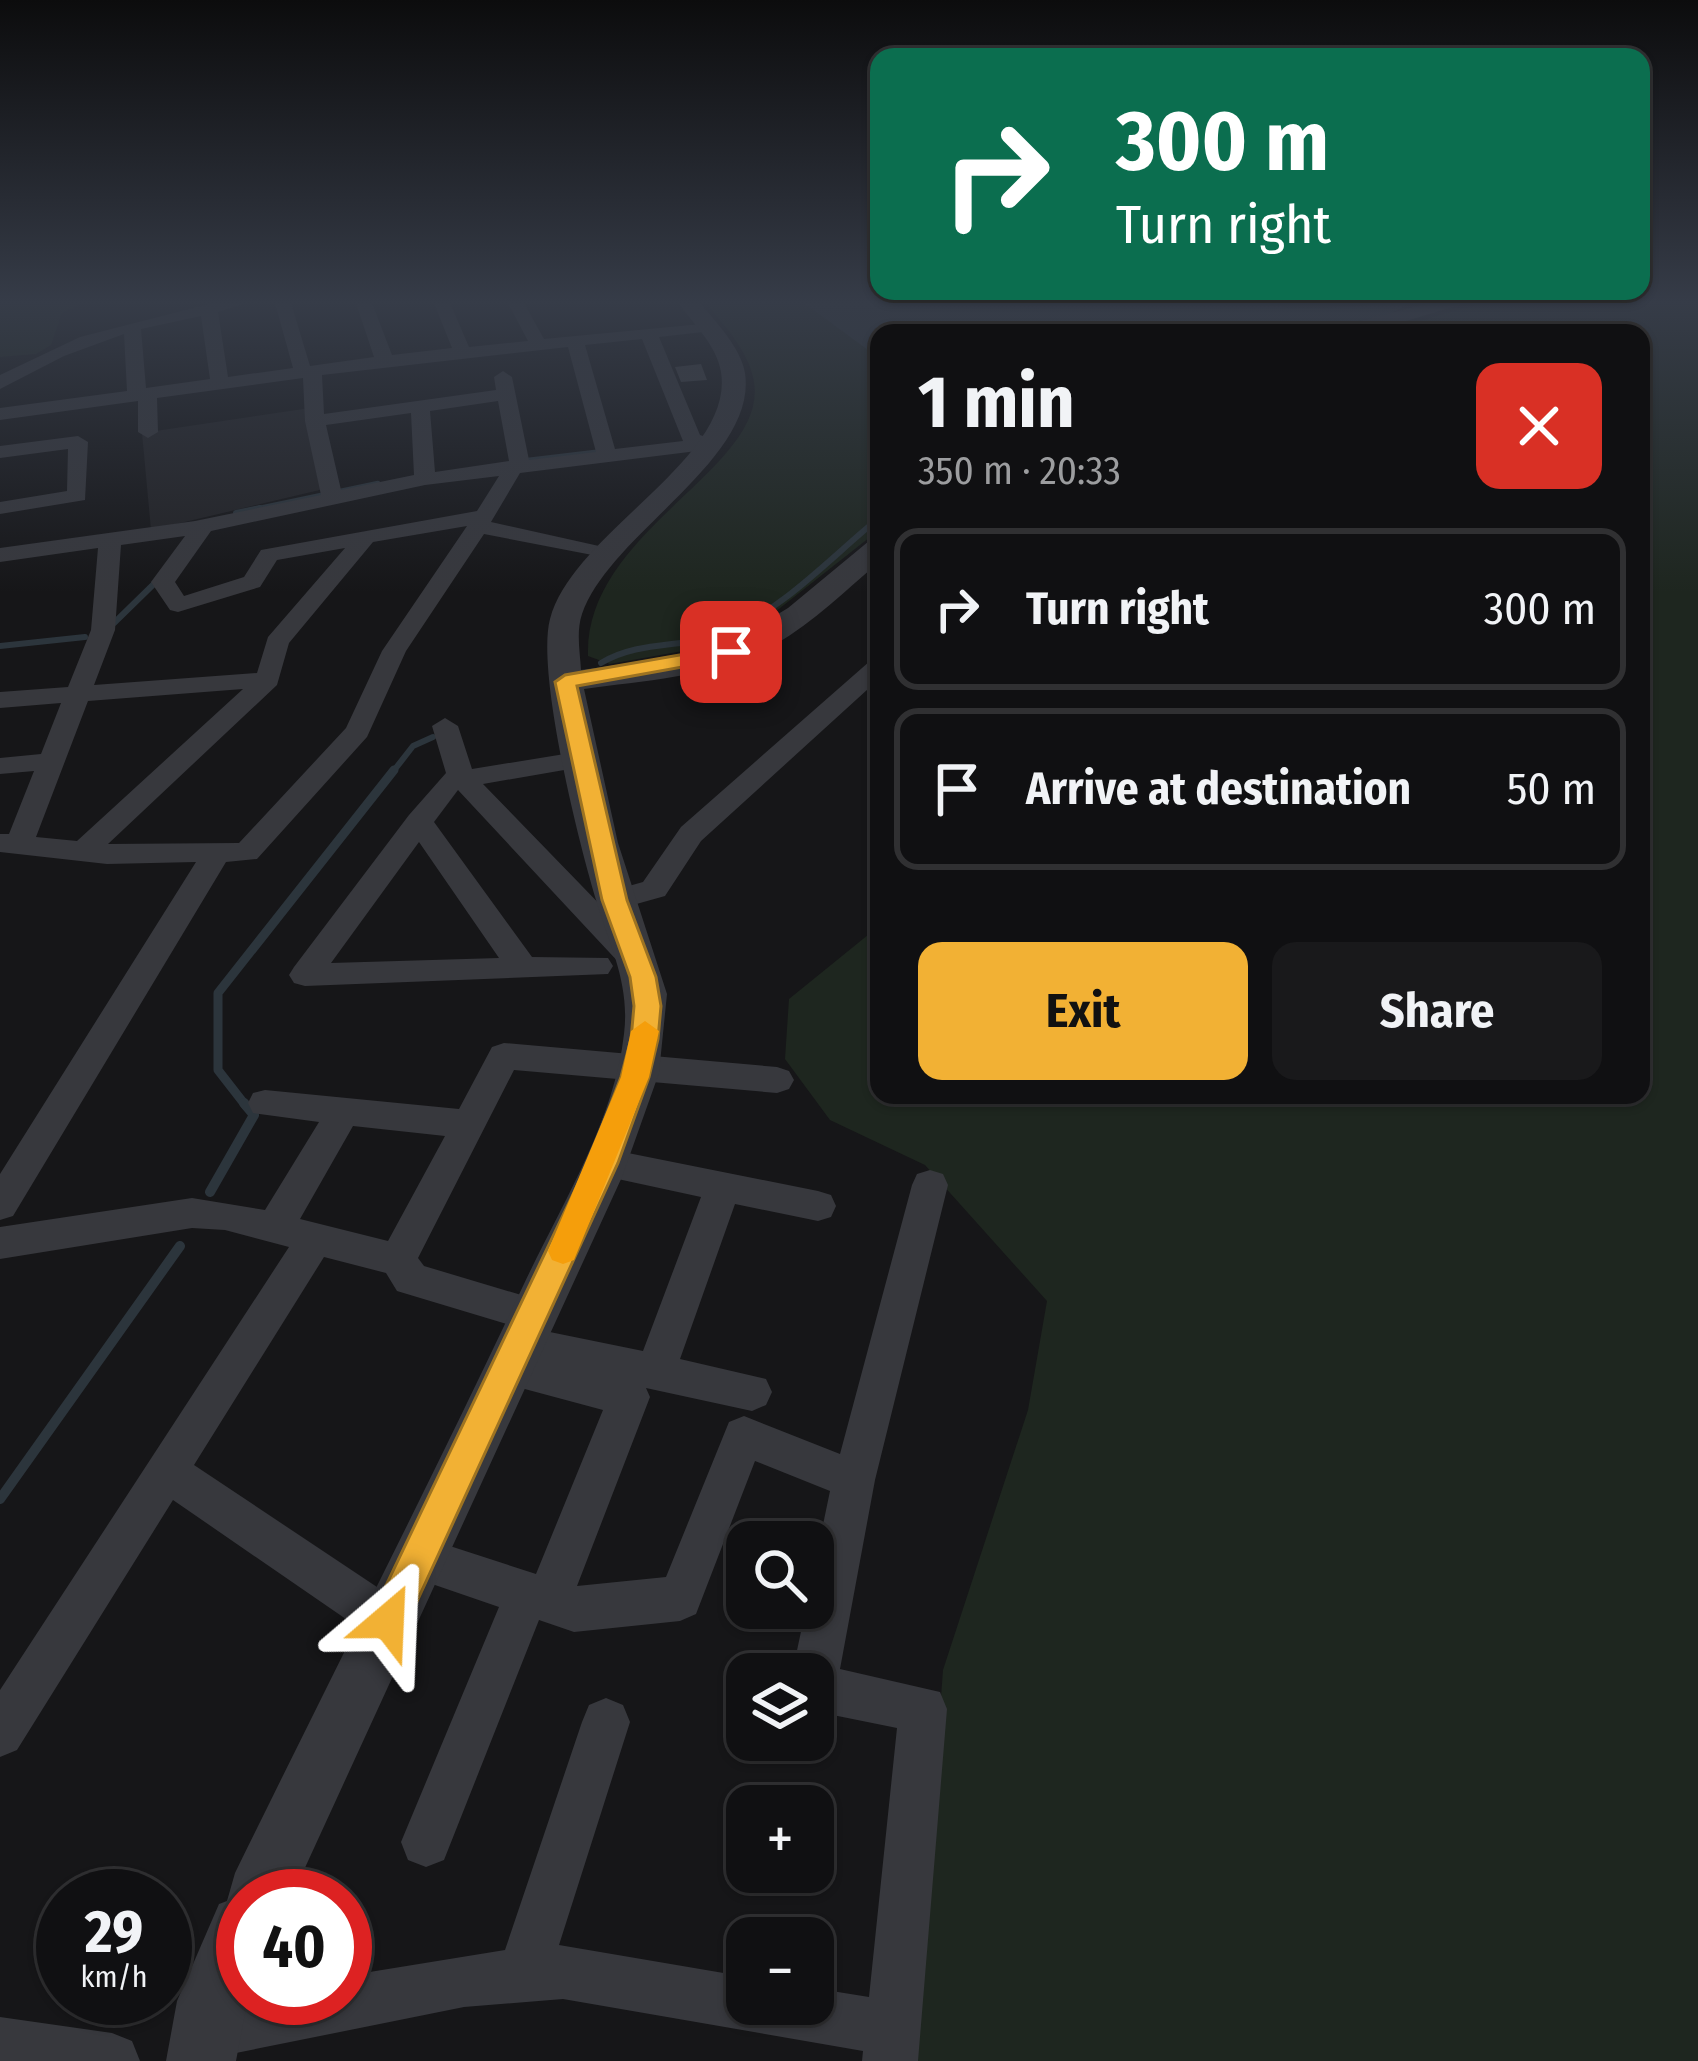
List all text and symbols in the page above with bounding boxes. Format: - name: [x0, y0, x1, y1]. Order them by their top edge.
- text: 300 m: [1116, 91, 1329, 192]
- icon: right: [918, 96, 1074, 252]
- text: Turn right: [1116, 193, 1331, 257]
- text: 1 min: [918, 360, 1075, 446]
- button: close: [1476, 363, 1602, 489]
- text: 350 m · 20:33: [918, 448, 1121, 494]
- icon: right: [924, 576, 990, 642]
- text: Turn right: [1026, 582, 1209, 636]
- text: 300 m: [1484, 582, 1596, 636]
- pin: [680, 601, 782, 703]
- icon: arrive: [698, 619, 764, 685]
- icon: arrive: [924, 756, 990, 822]
- text: Arrive at destination: [1026, 762, 1411, 816]
- text: 50 m: [1507, 762, 1596, 816]
- button: Exit: [918, 942, 1248, 1080]
- button: Share: [1272, 942, 1602, 1080]
- map controls: [726, 1521, 834, 2025]
- button: search: [726, 1521, 834, 1629]
- position arrow: [325, 1558, 451, 1684]
- button: layers: [726, 1653, 834, 1761]
- button: +: [726, 1785, 834, 1893]
- speed limit sign: 40: [216, 1869, 372, 2025]
- text: 29: [85, 1896, 143, 1968]
- button: −: [726, 1917, 834, 2025]
- text: km/h: [81, 1959, 147, 1995]

